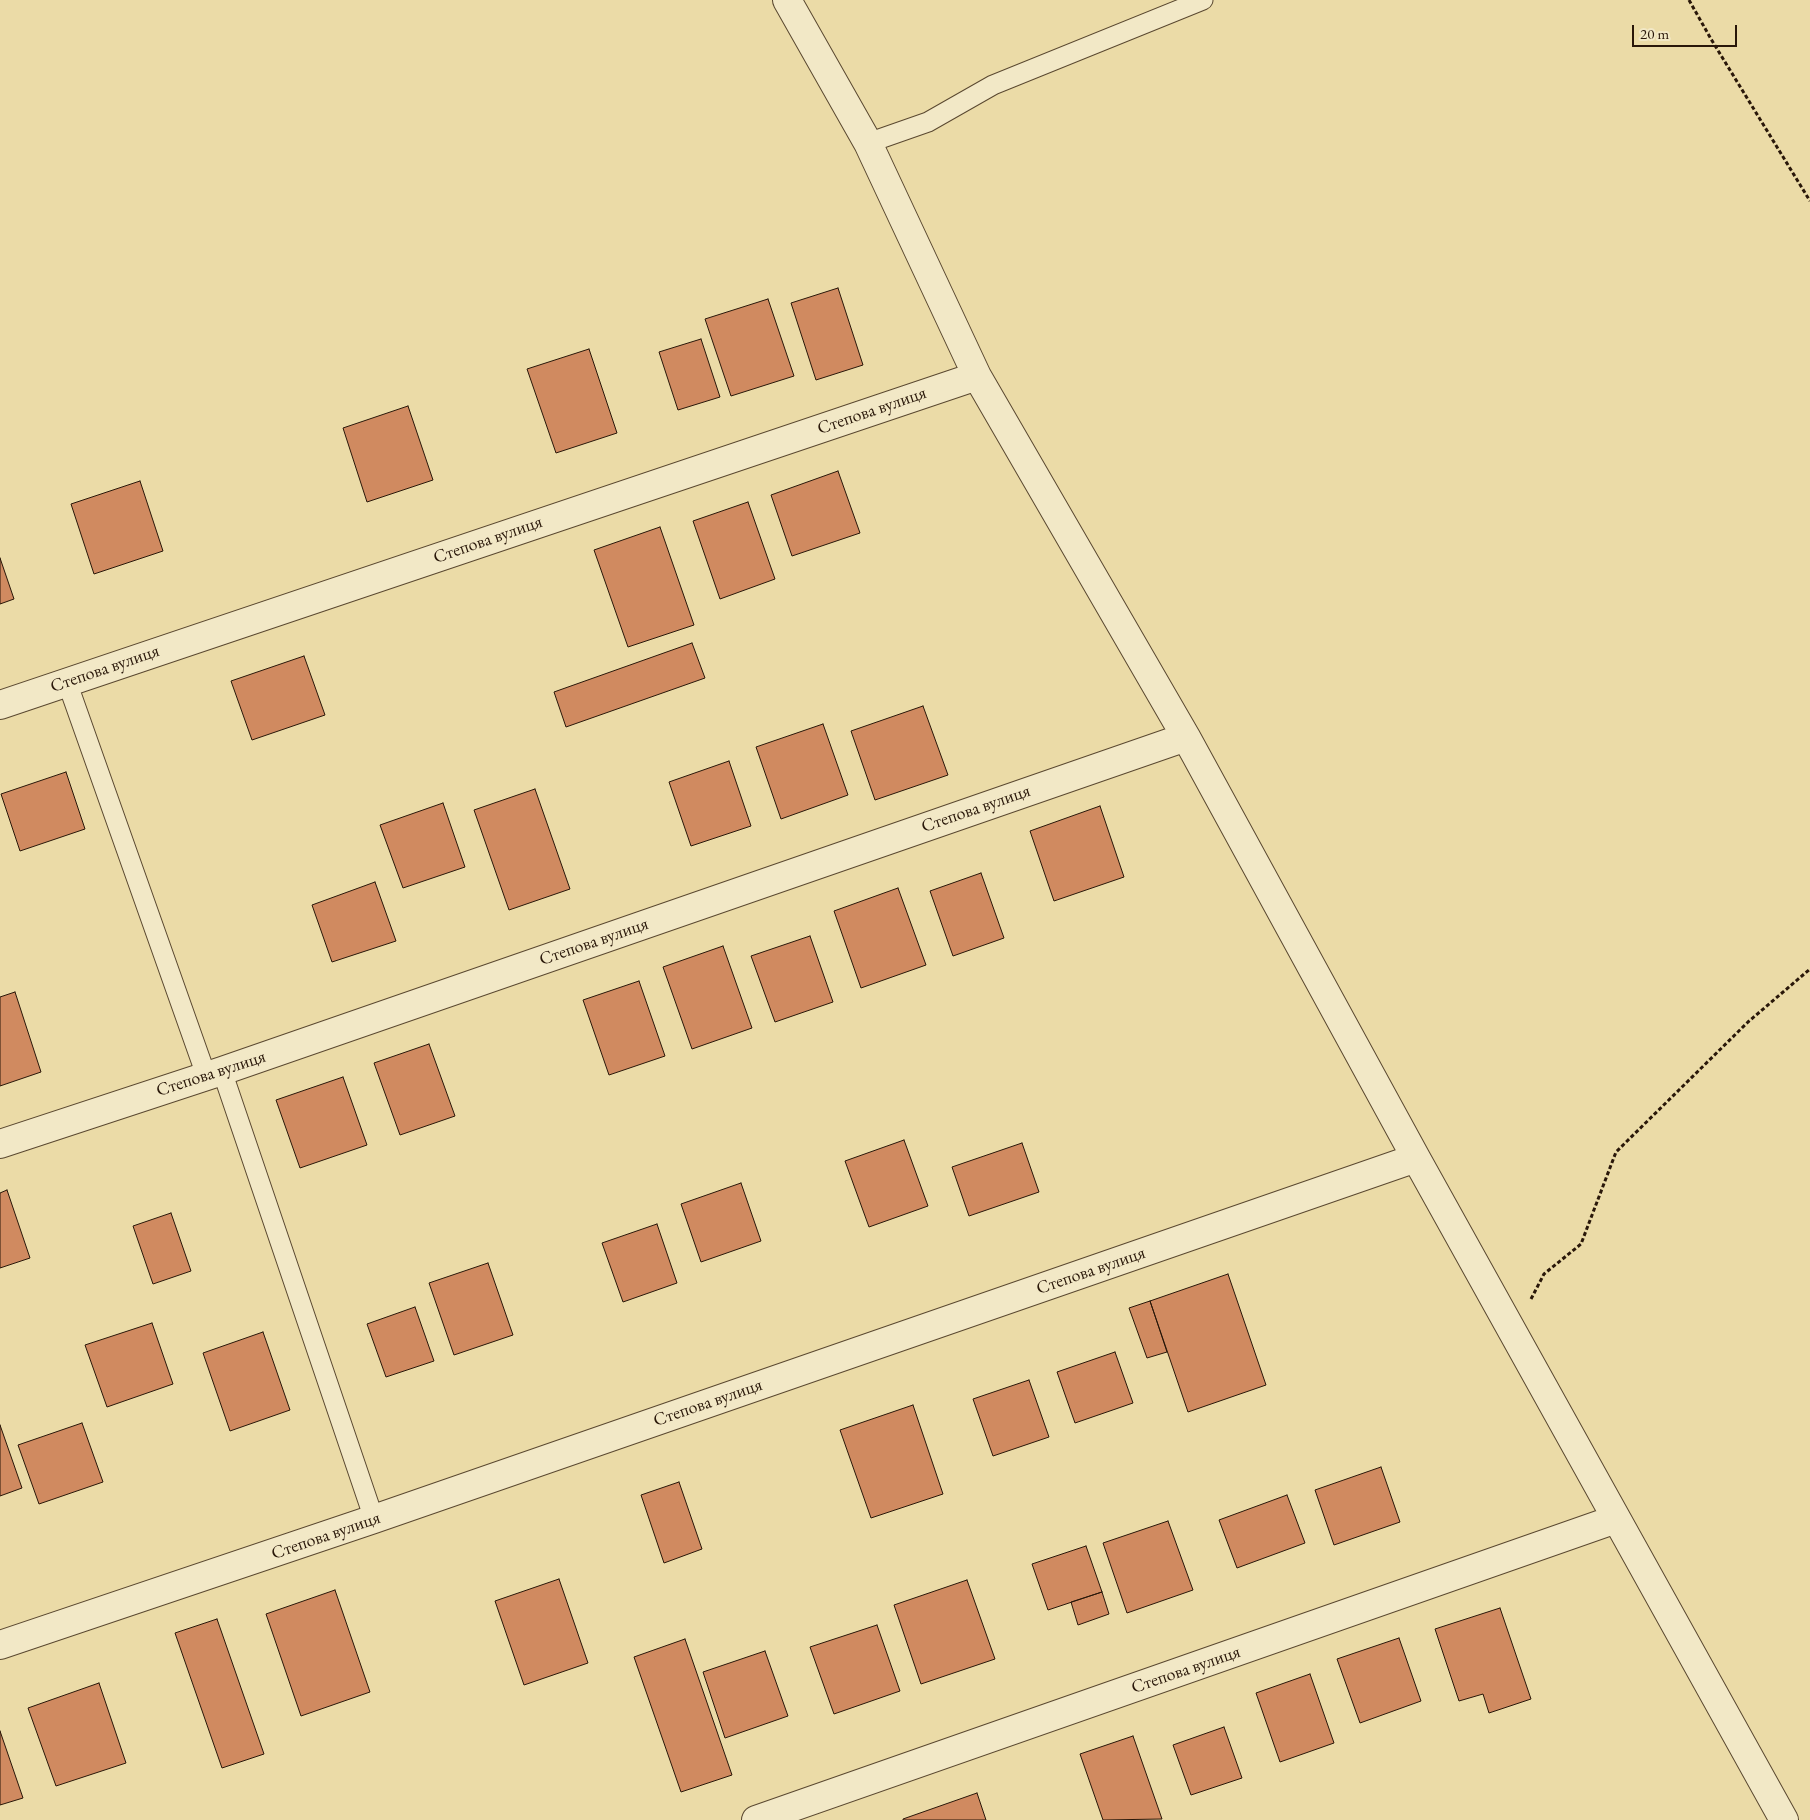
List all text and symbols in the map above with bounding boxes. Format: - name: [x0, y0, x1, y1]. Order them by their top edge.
- scale bar: [1635, 15, 1740, 47]
- text: 20 m: [1640, 24, 1669, 43]
- street label: Степова вулиця: [815, 382, 929, 440]
- street label: Степова вулиця: [431, 511, 545, 569]
- street label: Степова вулиця: [48, 640, 162, 698]
- street label: Степова вулиця: [919, 780, 1033, 838]
- street label: Степова вулиця: [537, 913, 651, 971]
- street label: Степова вулиця: [154, 1046, 268, 1102]
- street label: Степова вулиця: [1034, 1242, 1148, 1300]
- street label: Степова вулиця: [651, 1374, 765, 1432]
- street label: Степова вулиця: [269, 1507, 383, 1565]
- street label: Степова вулиця: [1129, 1641, 1243, 1699]

